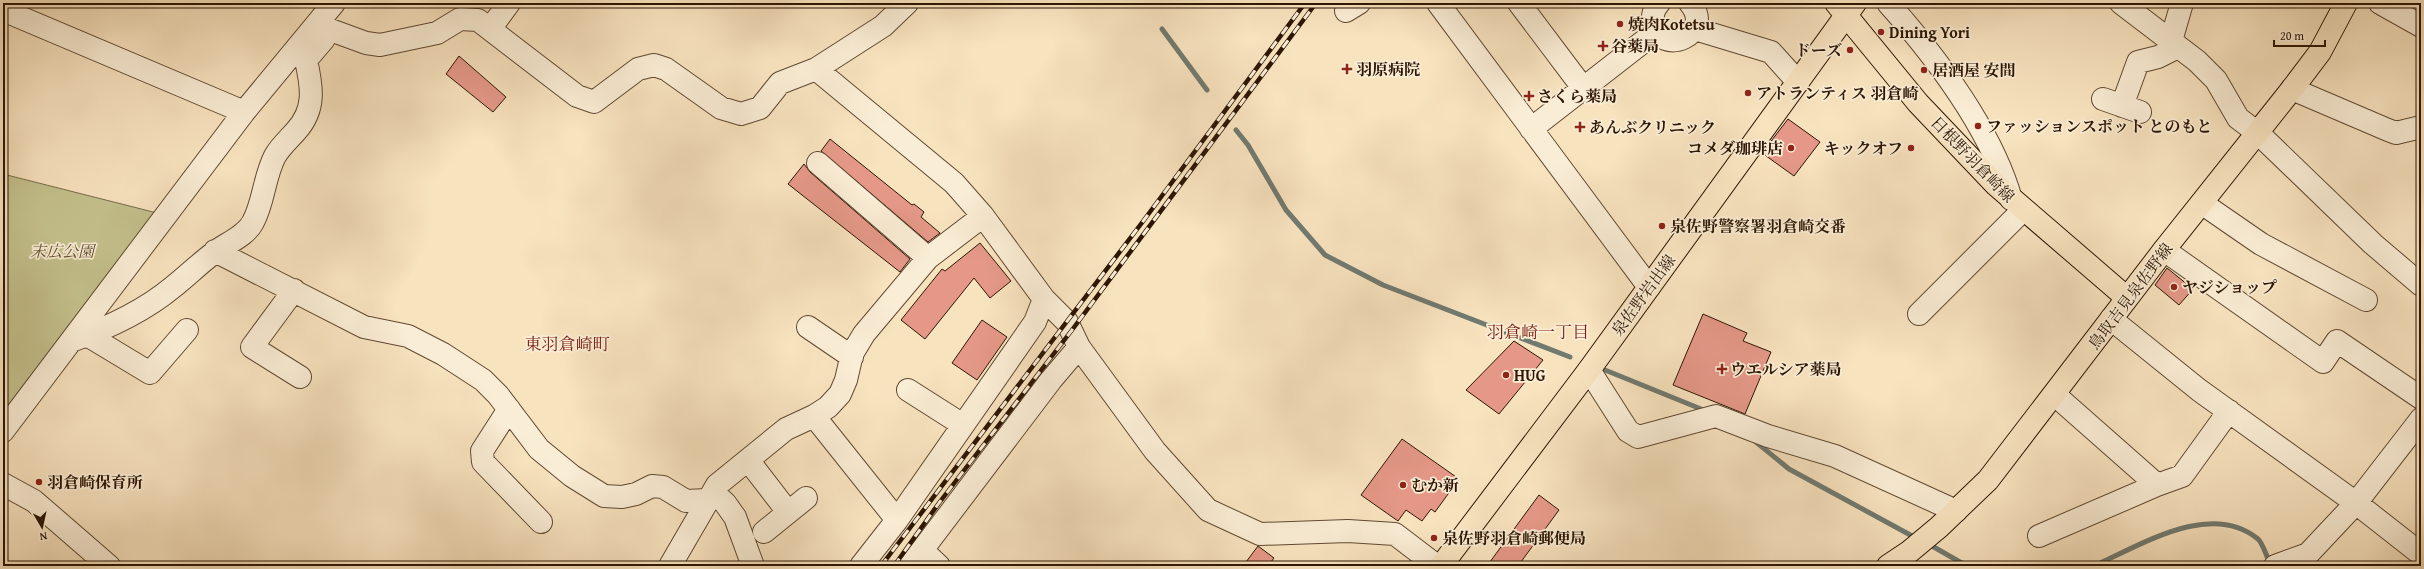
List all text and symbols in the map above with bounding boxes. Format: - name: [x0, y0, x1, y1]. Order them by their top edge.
- place label: 焼肉Kotetsu: [1628, 12, 1715, 36]
- marker: 焼肉Kotetsu: [1615, 19, 1625, 29]
- place label: Dining Yori: [1889, 20, 1970, 44]
- scale bar: [2274, 22, 2325, 48]
- marker: Dining Yori: [1876, 27, 1886, 37]
- text: 20 m: [2280, 27, 2304, 44]
- place label: 谷薬局: [1611, 34, 1659, 58]
- place label: ドーズ: [1795, 38, 1842, 62]
- marker: 谷薬局: [1598, 41, 1608, 51]
- marker: ドーズ: [1845, 45, 1855, 55]
- place label: 羽原病院: [1356, 57, 1420, 81]
- place label: 居酒屋 安間: [1932, 58, 2016, 82]
- marker: 羽原病院: [1341, 63, 1353, 75]
- marker: 居酒屋 安間: [1919, 65, 1929, 75]
- place label: アトランティス 羽倉崎: [1756, 81, 1919, 105]
- place label: さくら薬局: [1537, 84, 1617, 108]
- marker: アトランティス 羽倉崎: [1743, 88, 1753, 98]
- marker: さくら薬局: [1524, 91, 1534, 101]
- street label: 日根野羽倉崎線: [1925, 110, 2021, 208]
- place label: ファッションスポット とのもと: [1986, 114, 2212, 138]
- place label: あんぶクリニック: [1589, 115, 1716, 139]
- marker: あんぶクリニック: [1574, 121, 1586, 133]
- marker: ファッションスポット とのもと: [1973, 121, 1983, 131]
- place label: コメダ珈琲店: [1687, 136, 1783, 160]
- place label: キックオフ: [1824, 136, 1903, 160]
- marker: コメダ珈琲店: [1786, 143, 1796, 153]
- marker: キックオフ: [1906, 143, 1916, 153]
- place label: 泉佐野警察署羽倉崎交番: [1670, 214, 1846, 238]
- marker: 泉佐野警察署羽倉崎交番: [1657, 221, 1667, 231]
- street label: 鳥取吉見泉佐野線: [2082, 238, 2178, 354]
- park label: 末広公園: [30, 239, 97, 263]
- street label: 泉佐野岩出線: [1605, 249, 1681, 341]
- place label: ヤジショップ: [2182, 275, 2277, 299]
- marker: ヤジショップ: [2169, 282, 2179, 292]
- district label: 羽倉崎一丁目: [1487, 319, 1589, 344]
- district label: 東羽倉崎町: [525, 331, 610, 356]
- place label: ウエルシア薬局: [1730, 357, 1842, 381]
- place label: HUG: [1514, 363, 1546, 387]
- marker: ウエルシア薬局: [1717, 364, 1727, 374]
- marker: HUG: [1501, 370, 1511, 380]
- place label: 羽倉崎保育所: [47, 470, 143, 494]
- place label: むか新: [1411, 473, 1459, 497]
- marker: 羽倉崎保育所: [34, 477, 44, 487]
- marker: むか新: [1398, 480, 1408, 490]
- north arrow: [22, 507, 62, 547]
- place label: 泉佐野羽倉崎郵便局: [1442, 526, 1586, 550]
- text: N: [38, 528, 48, 545]
- marker: 泉佐野羽倉崎郵便局: [1429, 533, 1439, 543]

